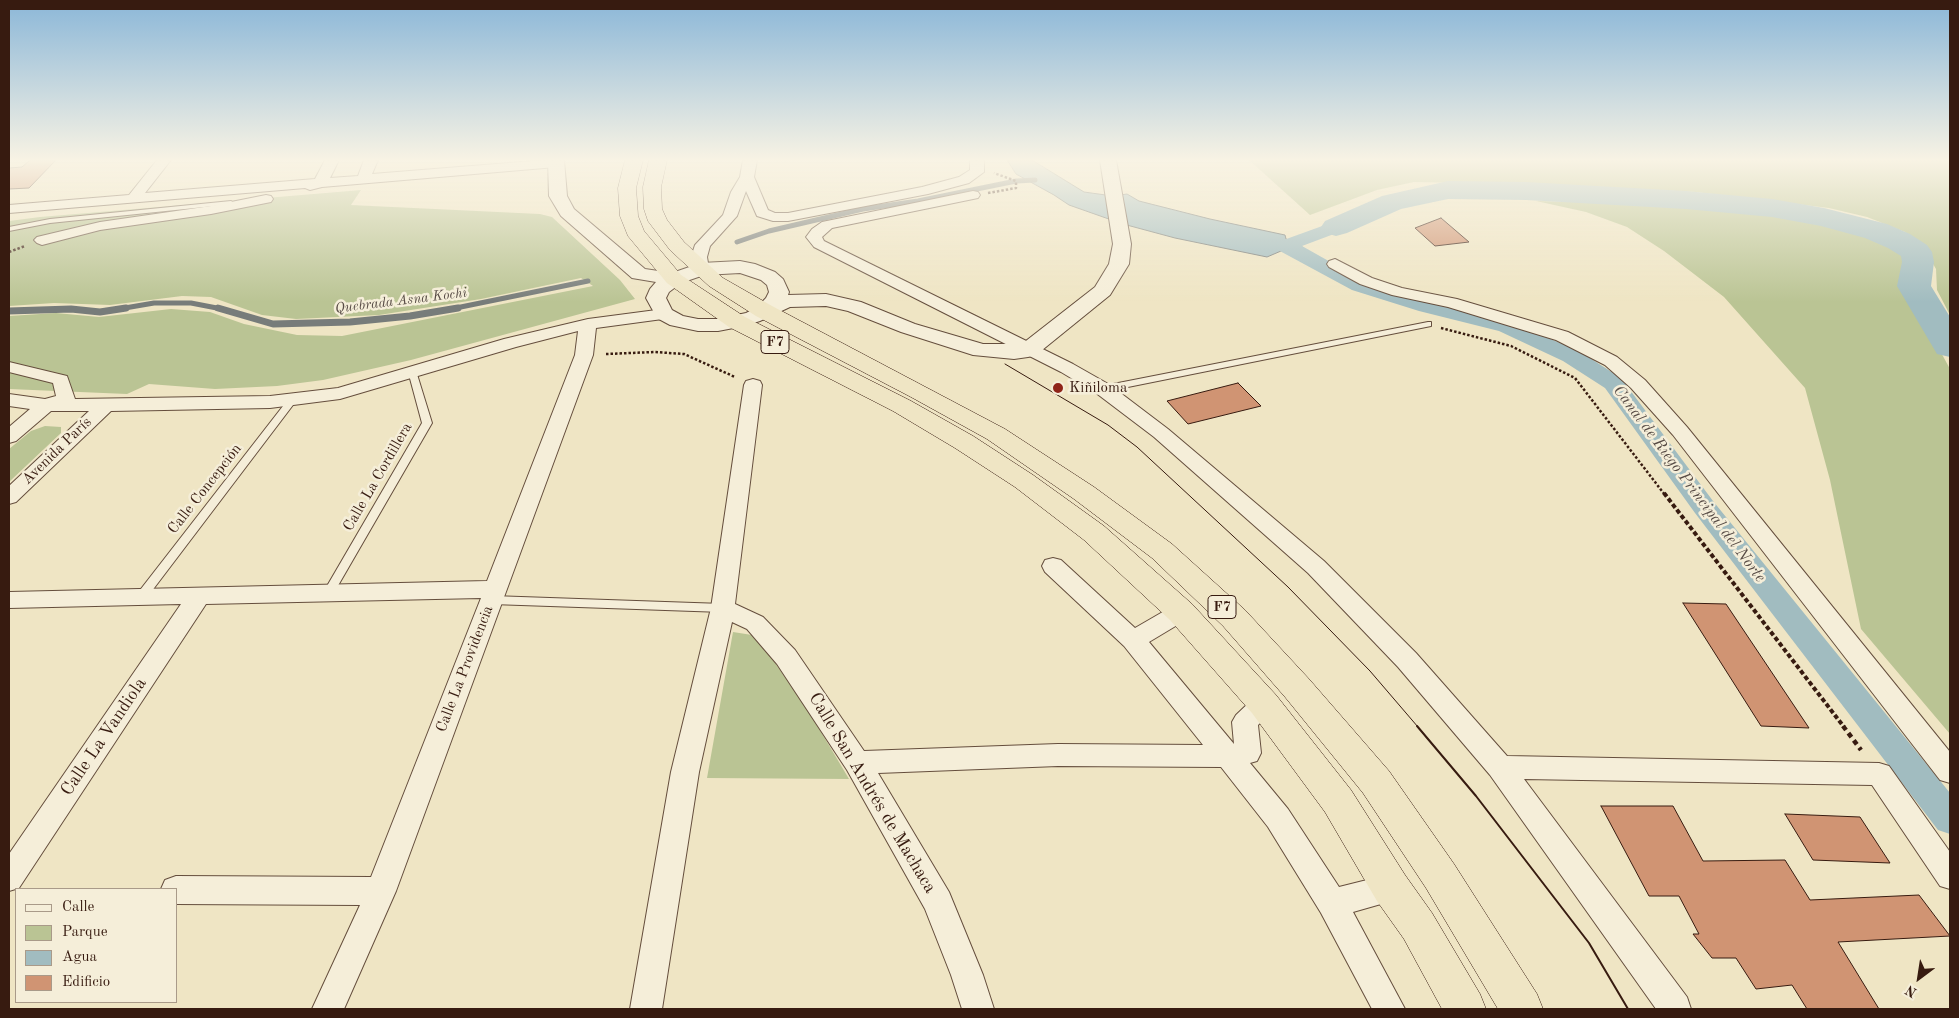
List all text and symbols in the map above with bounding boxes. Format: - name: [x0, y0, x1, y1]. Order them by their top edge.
- water label: Quebrada Asna Kochi: [334, 285, 468, 317]
- road number: F7: [761, 331, 789, 354]
- place label: Kiñiloma: [1069, 379, 1127, 397]
- marker: Kiñiloma: [1051, 381, 1065, 395]
- water label: Canal de Riego Principal del Norte: [1609, 382, 1769, 586]
- street label: Avenida París: [18, 413, 96, 489]
- street label: Calle La Cordillera: [340, 419, 416, 535]
- street label: Calle Concepción: [164, 440, 246, 538]
- road number: F7: [1208, 596, 1236, 618]
- street label: Calle La Providencia: [433, 603, 497, 735]
- street label: Calle La Vandiola: [56, 674, 152, 800]
- street label: Calle San Andrés de Machaca: [803, 689, 941, 897]
- legend: [15, 888, 178, 1003]
- text: Calle: [62, 900, 94, 915]
- text: Parque: [62, 925, 108, 940]
- text: Agua: [62, 950, 97, 965]
- north arrow: [1894, 953, 1944, 1003]
- text: Edificio: [62, 975, 110, 990]
- text: N: [1903, 982, 1919, 1000]

